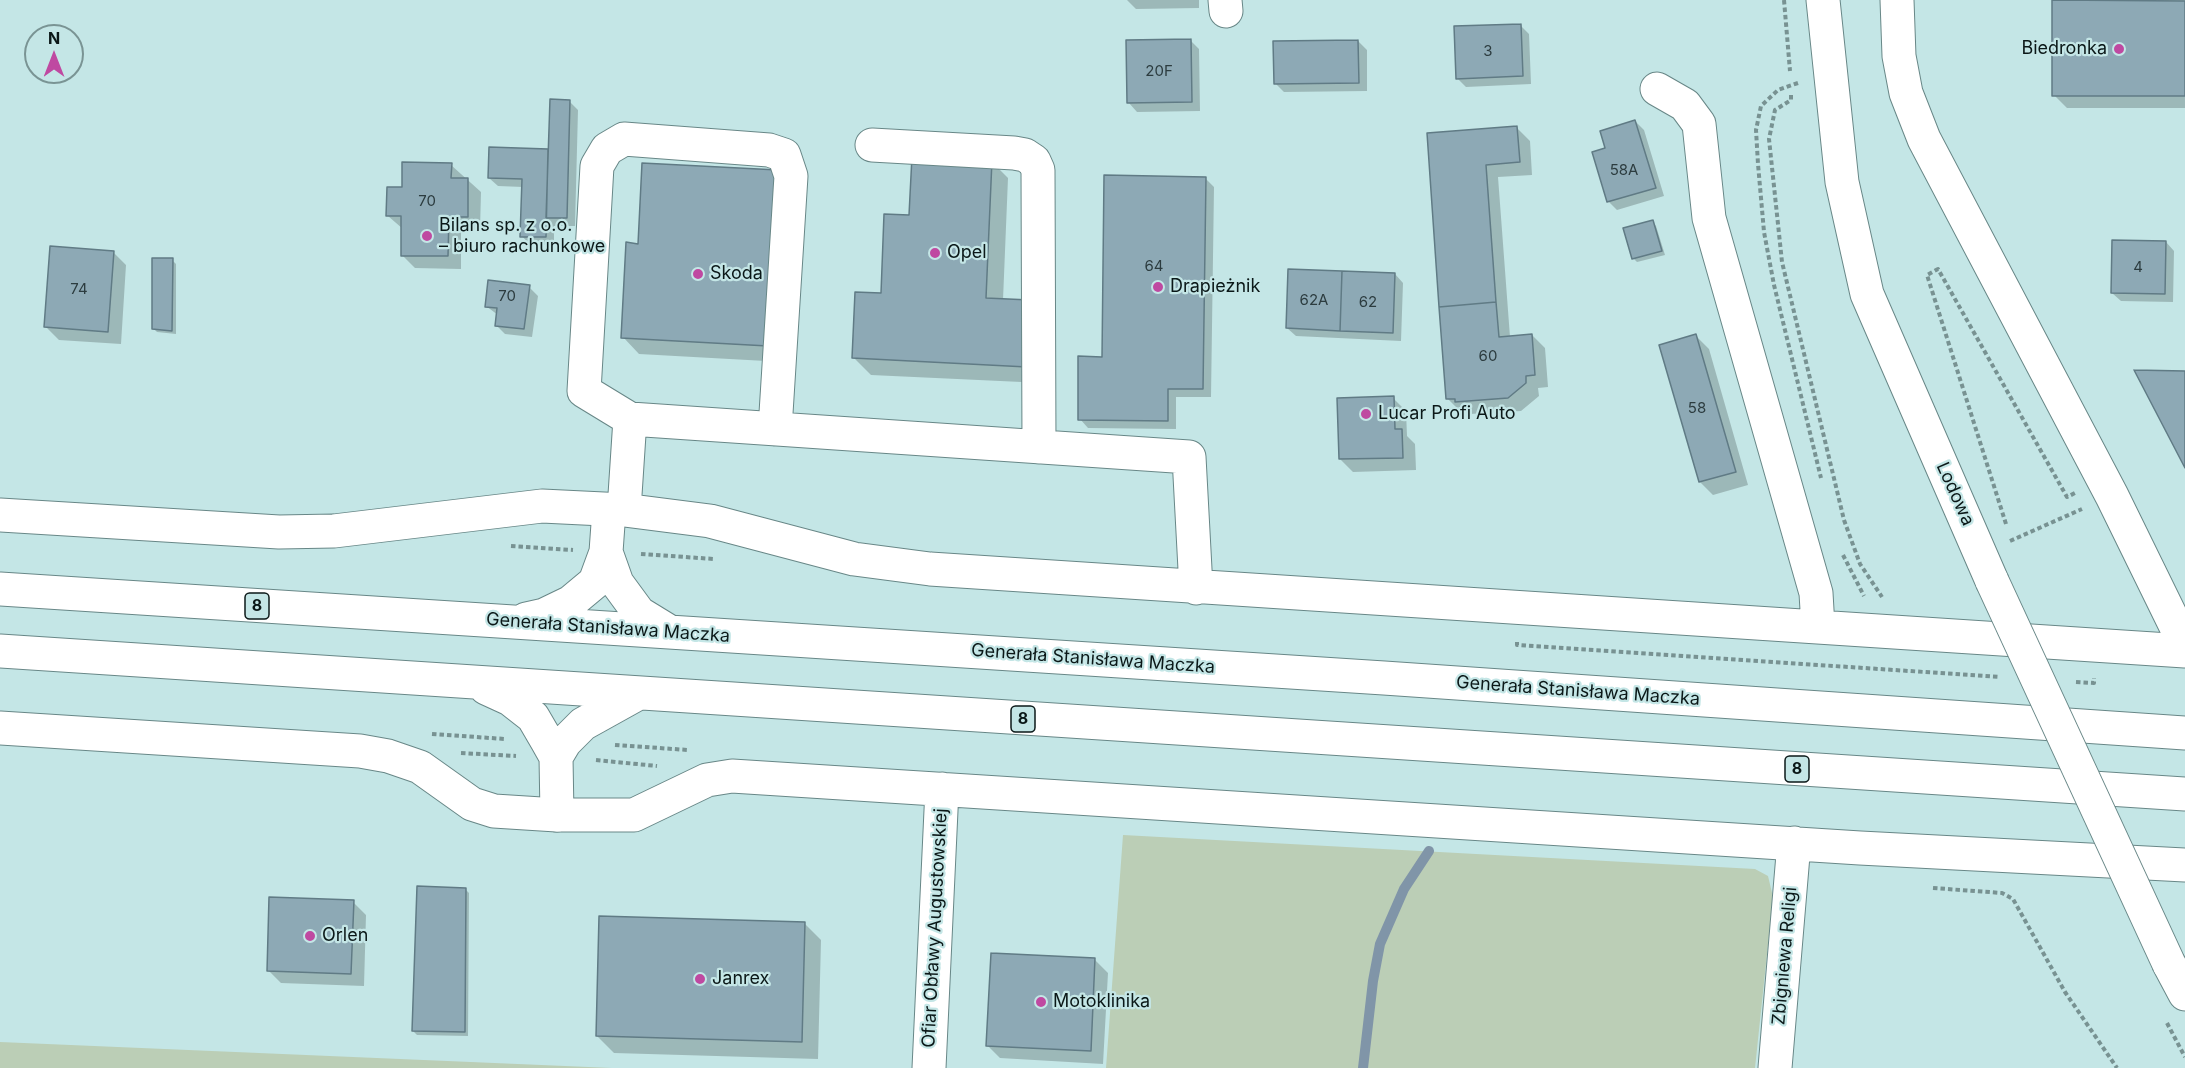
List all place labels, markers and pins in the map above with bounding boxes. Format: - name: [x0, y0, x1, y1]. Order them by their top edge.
- place label: Biedronka: [2021, 38, 2107, 60]
- marker: Biedronka: [2112, 42, 2126, 56]
- place label: Bilans sp. z o.o. – biuro rachunkowe: [439, 215, 605, 258]
- marker: Bilans sp. z o.o. – biuro rachunkowe: [420, 229, 434, 243]
- place label: Opel: [947, 242, 987, 264]
- marker: Opel: [928, 246, 942, 260]
- place label: Skoda: [710, 263, 763, 285]
- marker: Skoda: [691, 267, 705, 281]
- place label: Drapieżnik: [1170, 276, 1260, 298]
- marker: Drapieżnik: [1151, 280, 1165, 294]
- place label: Lucar Profi Auto: [1378, 403, 1516, 425]
- marker: Lucar Profi Auto: [1359, 407, 1373, 421]
- place label: Orlen: [322, 925, 368, 947]
- marker: Orlen: [303, 929, 317, 943]
- place label: Janrex: [712, 968, 769, 990]
- marker: Janrex: [693, 972, 707, 986]
- place label: Motoklinika: [1053, 991, 1150, 1013]
- marker: Motoklinika: [1034, 995, 1048, 1009]

